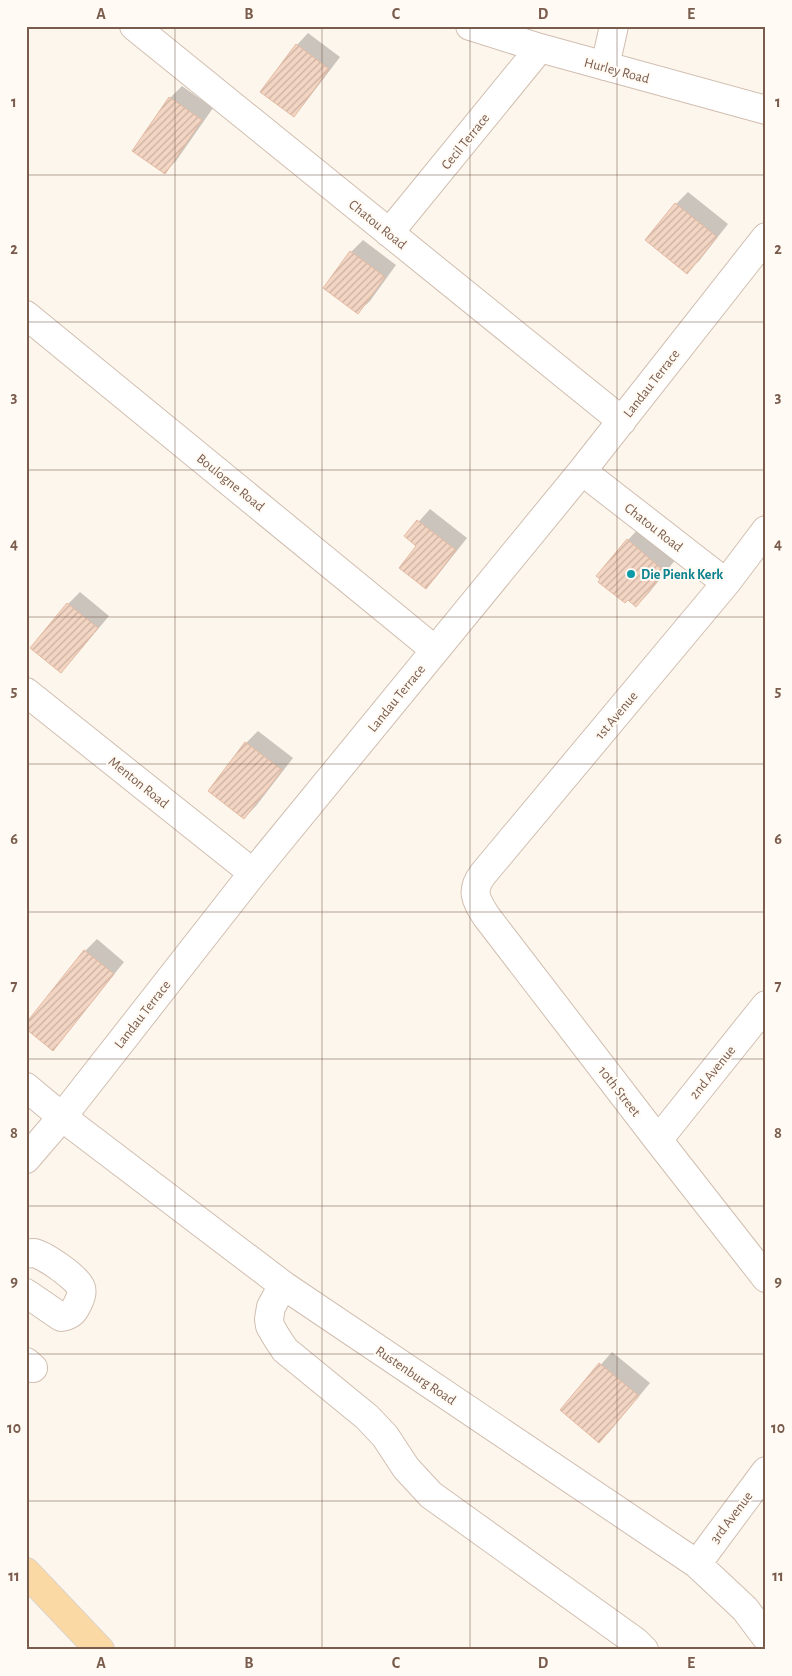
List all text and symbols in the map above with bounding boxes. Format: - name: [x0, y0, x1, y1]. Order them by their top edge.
- text: A: [96, 6, 106, 22]
- text: B: [244, 6, 254, 22]
- text: C: [392, 6, 401, 22]
- text: D: [538, 6, 549, 22]
- text: E: [687, 6, 695, 22]
- street label: Hurley Road: [583, 56, 651, 86]
- text: 1: [11, 94, 17, 110]
- text: 1: [775, 94, 781, 110]
- street label: Cecil Terrace: [439, 111, 492, 172]
- street label: Chatou Road: [346, 197, 409, 252]
- text: 2: [10, 241, 18, 257]
- text: 2: [774, 241, 782, 257]
- street label: Landau Terrace: [621, 347, 683, 420]
- text: 3: [11, 389, 18, 405]
- text: 3: [775, 389, 782, 405]
- street label: Boulogne Road: [194, 451, 267, 514]
- street label: Chatou Road: [622, 501, 685, 555]
- text: 4: [10, 536, 18, 552]
- text: 4: [774, 536, 782, 552]
- marker: Die Pienk Kerk: [625, 568, 637, 580]
- place label: Die Pienk Kerk: [641, 568, 723, 582]
- street label: Landau Terrace: [365, 662, 428, 735]
- text: 5: [11, 683, 18, 699]
- text: 5: [775, 683, 782, 699]
- street label: 1st Avenue: [593, 689, 641, 742]
- street label: Menton Road: [106, 754, 171, 811]
- text: 6: [10, 831, 18, 847]
- text: 6: [774, 831, 782, 847]
- text: 7: [11, 978, 18, 994]
- street label: Landau Terrace: [112, 978, 174, 1051]
- text: 7: [775, 978, 782, 994]
- street label: 2nd Avenue: [687, 1043, 738, 1102]
- street label: 10th Street: [595, 1064, 643, 1120]
- text: 8: [10, 1125, 18, 1141]
- text: 8: [774, 1125, 782, 1141]
- text: 9: [10, 1273, 18, 1289]
- text: 9: [774, 1273, 782, 1289]
- street label: Rustenburg Road: [373, 1344, 458, 1408]
- text: 10: [7, 1420, 21, 1436]
- text: 10: [771, 1420, 785, 1436]
- street label: 3rd Avenue: [708, 1489, 756, 1546]
- text: 11: [8, 1568, 20, 1584]
- text: 11: [772, 1568, 784, 1584]
- text: A: [96, 1655, 106, 1671]
- text: B: [244, 1655, 254, 1671]
- text: C: [392, 1655, 401, 1671]
- text: D: [538, 1655, 549, 1671]
- text: E: [687, 1655, 695, 1671]

